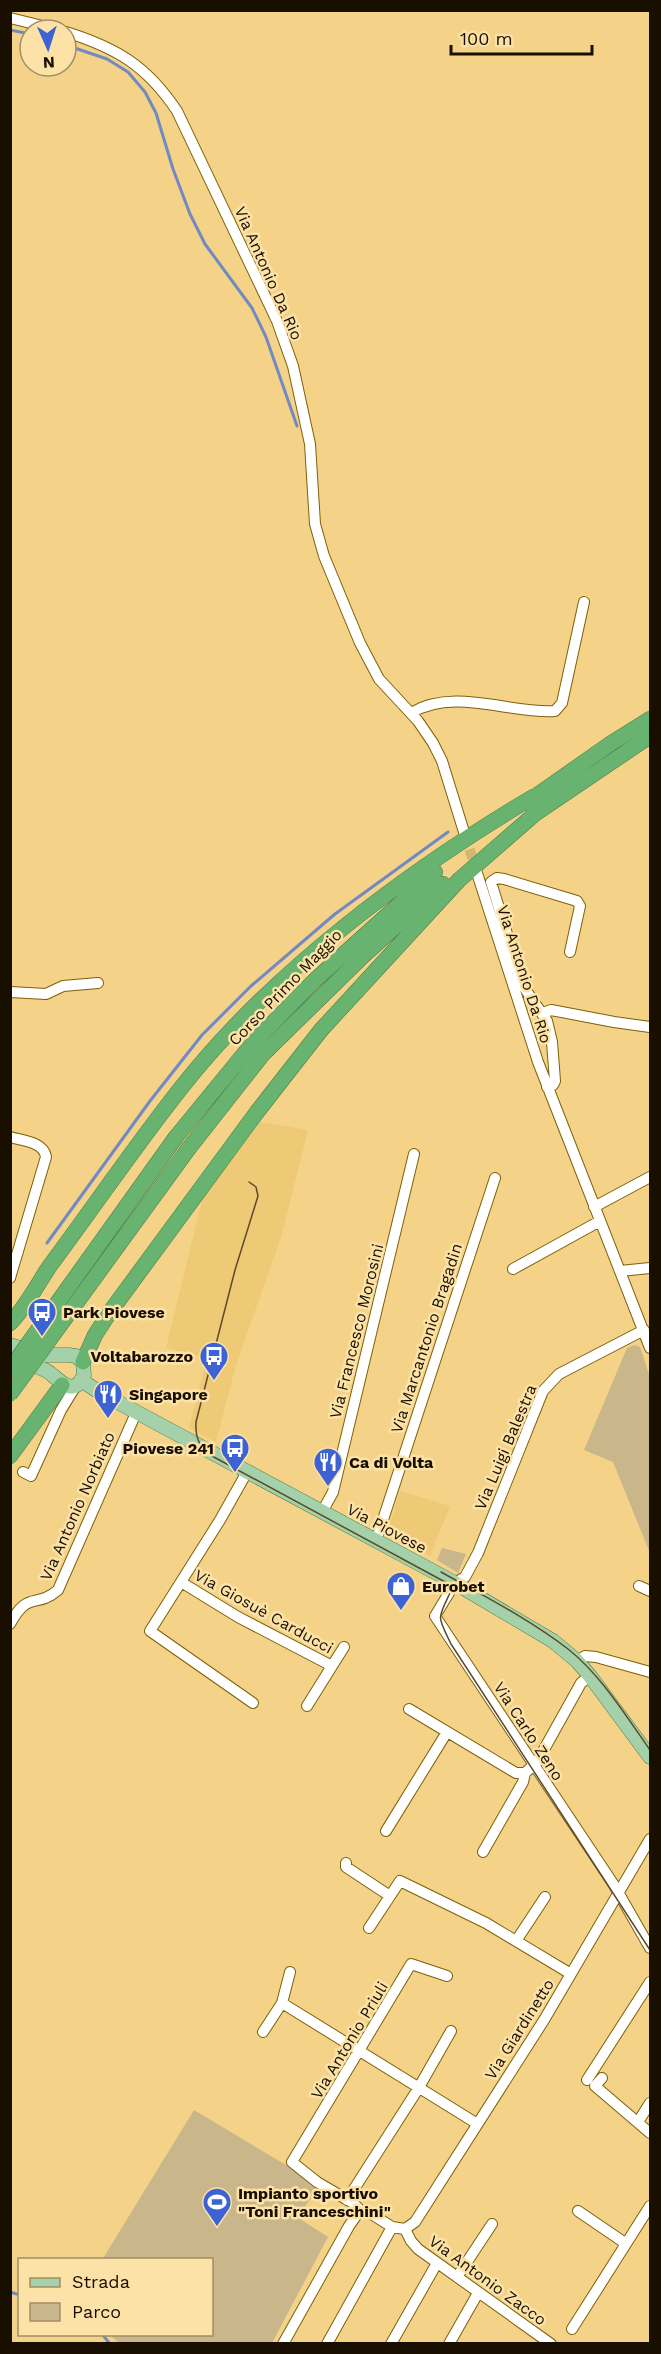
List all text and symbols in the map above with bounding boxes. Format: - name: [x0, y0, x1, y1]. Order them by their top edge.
- north arrow: [18, 18, 78, 78]
- scale bar: [451, 18, 592, 56]
- text: 100 m: [460, 28, 513, 49]
- text: N: [42, 53, 55, 72]
- street label: Via Antonio Da Rio: [231, 204, 307, 343]
- street label: Via Antonio Da Rio: [493, 903, 556, 1046]
- street label: Corso Primo Maggio: [225, 925, 346, 1050]
- street label: Via Marcantonio Bragadin: [387, 1241, 466, 1436]
- street label: Via Francesco Morosini: [326, 1242, 387, 1421]
- bus stop icon: Park Piovese: [26, 1296, 58, 1338]
- place label: Park Piovese: [63, 1303, 165, 1322]
- bus stop icon: Voltabarozzo: [198, 1340, 230, 1382]
- place label: Voltabarozzo: [90, 1347, 193, 1366]
- restaurant icon: Singapore: [92, 1378, 124, 1420]
- street label: Via Luigi Balestra: [470, 1382, 541, 1513]
- place label: Singapore: [129, 1385, 208, 1404]
- street label: Via Antonio Norbiato: [36, 1429, 119, 1584]
- bus stop icon: Piovese 241: [219, 1432, 251, 1474]
- place label: Piovese 241: [123, 1439, 214, 1458]
- restaurant icon: Ca di Volta: [312, 1446, 344, 1488]
- place label: Ca di Volta: [349, 1453, 434, 1472]
- street label: Via Piovese: [344, 1499, 430, 1557]
- street label: Via Giosuè Carducci: [191, 1565, 336, 1657]
- shop icon: Eurobet: [385, 1570, 417, 1612]
- place label: Eurobet: [422, 1577, 484, 1596]
- street label: Via Carlo Zeno: [490, 1678, 568, 1784]
- street label: Via Giardinetto: [481, 1975, 558, 2083]
- street label: Via Antonio Priuli: [307, 1978, 392, 2102]
- place label: Impianto sportivo "Toni Franceschini": [238, 2184, 391, 2221]
- sports icon: Impianto sportivo "Toni Franceschini": [201, 2186, 233, 2228]
- street label: Via Antonio Zacco: [425, 2231, 550, 2329]
- legend: [18, 2258, 213, 2336]
- text: Strada: [72, 2271, 130, 2292]
- text: Parco: [72, 2301, 121, 2322]

